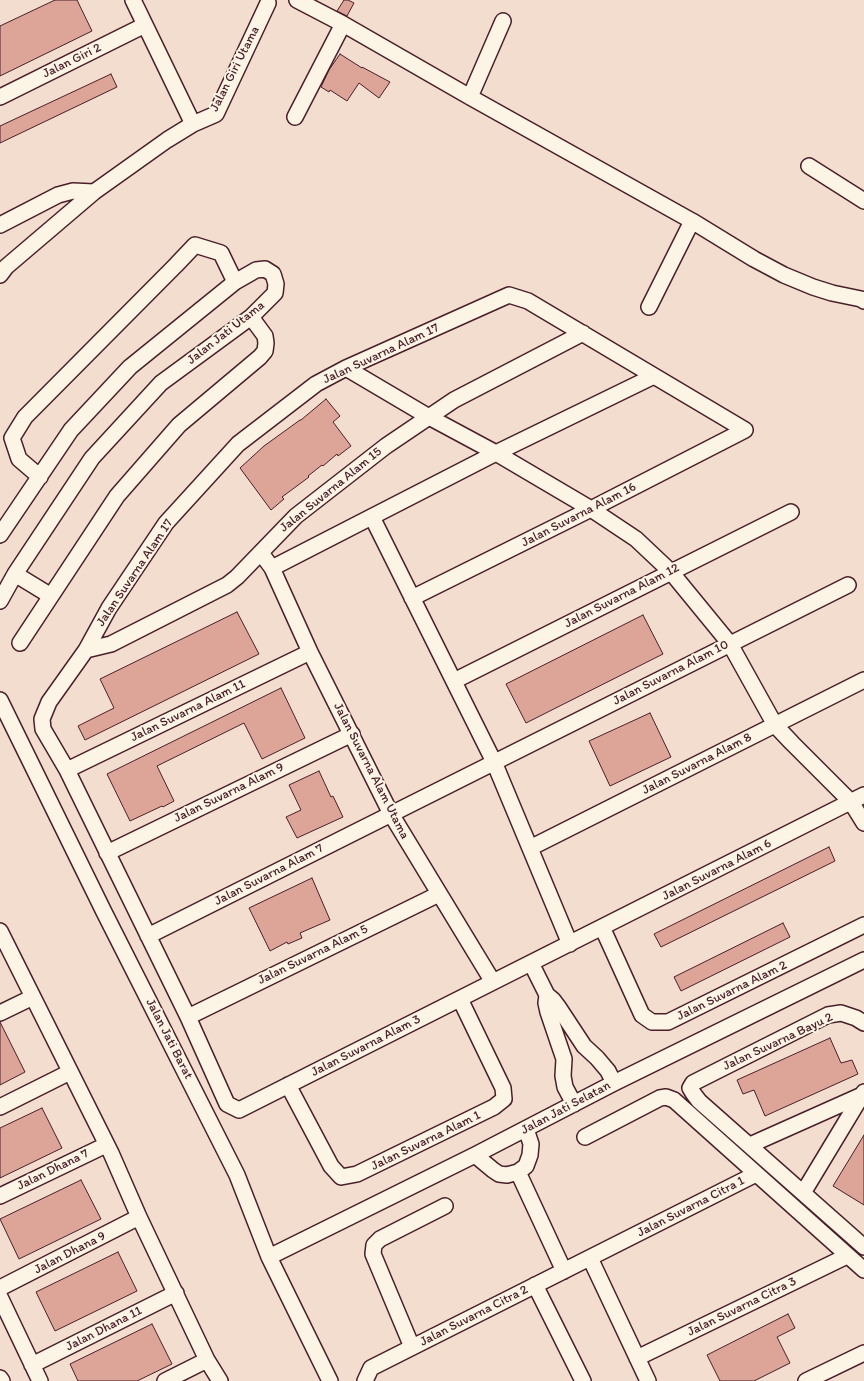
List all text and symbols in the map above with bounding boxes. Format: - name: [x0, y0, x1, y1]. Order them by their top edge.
- street label: Jalan Giri Utama: [207, 24, 263, 114]
- street label: Jalan Giri 2: [40, 40, 104, 82]
- street label: Jalan Jati Utama: [184, 298, 268, 368]
- street label: Jalan Suvarna Alam 17: [321, 320, 441, 388]
- street label: Jalan Suvarna Alam 15: [277, 444, 385, 536]
- street label: Jalan Suvarna Alam 16: [519, 479, 639, 551]
- street label: Jalan Suvarna Alam 17: [93, 516, 177, 630]
- street label: Jalan Suvarna Alam 12: [562, 560, 682, 632]
- street label: Jalan Suvarna Alam 10: [611, 637, 731, 709]
- street label: Jalan Suvarna Alam 11: [128, 676, 248, 746]
- street label: Jalan Suvarna Alam Utama: [330, 700, 412, 842]
- street label: Jalan Suvarna Alam 8: [640, 730, 754, 798]
- street label: Jalan Suvarna Alam 9: [171, 760, 287, 826]
- street label: Jalan Suvarna Alam 6: [660, 836, 774, 904]
- street label: Jalan Suvarna Alam 7: [212, 841, 326, 909]
- street label: Jalan Suvarna Alam 5: [255, 922, 371, 988]
- street label: Jalan Suvarna Alam 2: [674, 958, 790, 1024]
- street label: Jalan Jati Barat: [142, 996, 196, 1082]
- street label: Jalan Suvarna Bayu 2: [721, 1010, 835, 1074]
- street label: Jalan Suvarna Alam 3: [309, 1012, 423, 1080]
- street label: Jalan Jati Selatan: [519, 1078, 613, 1138]
- street label: Jalan Suvarna Alam 1: [369, 1108, 483, 1174]
- street label: Jalan Dhana 7: [15, 1146, 91, 1194]
- street label: Jalan Suvarna Citra 1: [635, 1173, 747, 1241]
- street label: Jalan Dhana 9: [32, 1228, 108, 1278]
- street label: Jalan Suvarna Citra 3: [685, 1274, 799, 1340]
- street label: Jalan Suvarna Citra 2: [417, 1282, 531, 1350]
- street label: Jalan Dhana 11: [63, 1303, 145, 1355]

